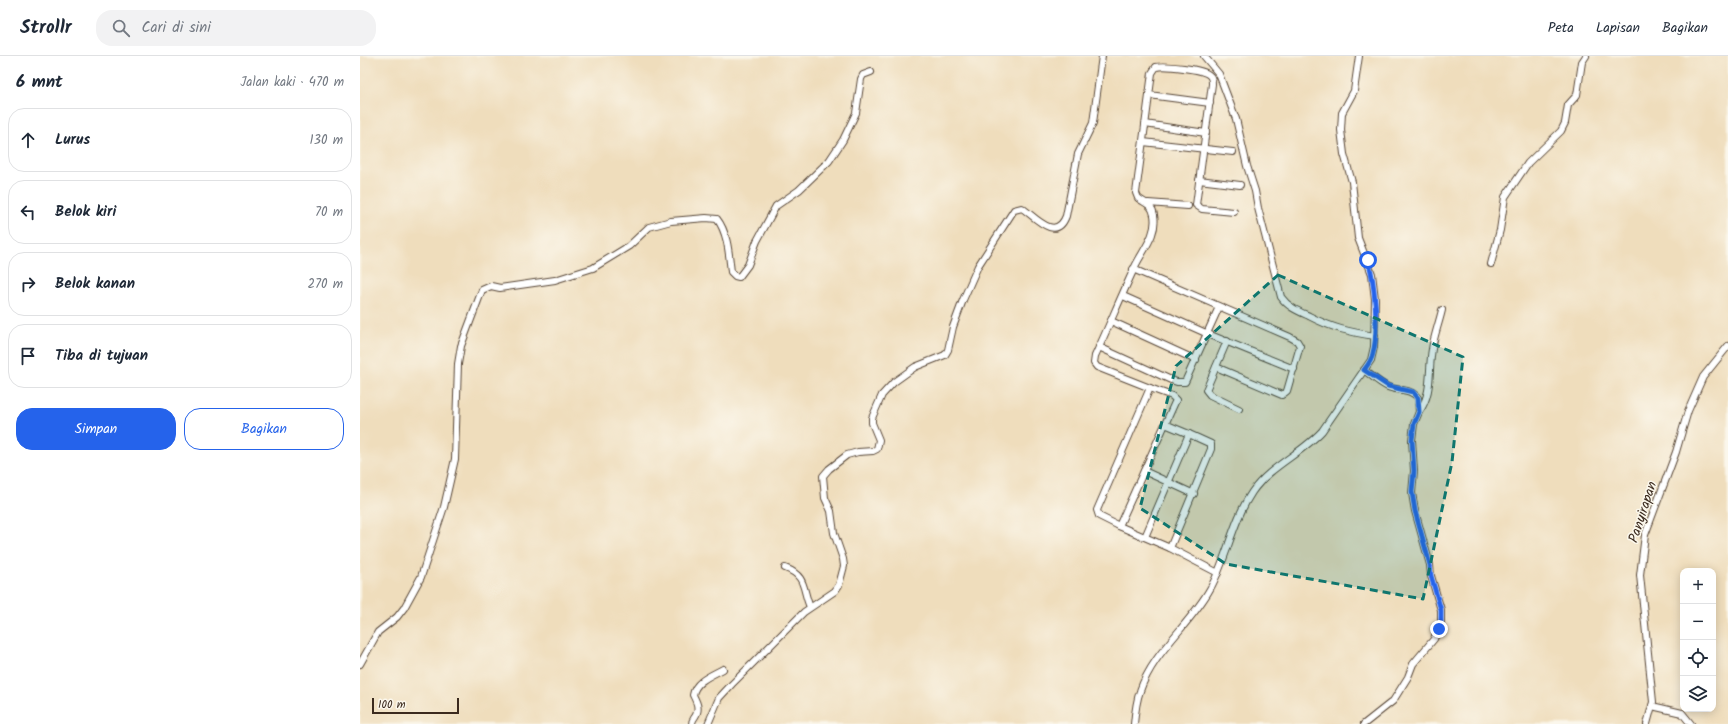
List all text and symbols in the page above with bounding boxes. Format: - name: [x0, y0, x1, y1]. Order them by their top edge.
- search box: [96, 10, 376, 46]
- text: Strollr: [20, 13, 72, 43]
- text: Cari di sini: [142, 16, 211, 40]
- icon: search: [110, 17, 132, 39]
- text: Peta: [1548, 17, 1574, 39]
- text: Lapisan: [1596, 17, 1640, 39]
- text: Bagikan: [1662, 17, 1708, 39]
- text: 6 mnt: [16, 69, 63, 96]
- text: Jalan kaki · 470 m: [240, 72, 344, 93]
- text: Lurus: [55, 128, 90, 152]
- icon: ahead: [17, 129, 39, 151]
- text: 130 m: [309, 130, 343, 151]
- text: Belok kiri: [55, 200, 116, 224]
- icon: left: [17, 201, 39, 223]
- text: 70 m: [315, 202, 343, 223]
- route start: [1359, 251, 1377, 269]
- text: Belok kanan: [55, 272, 135, 296]
- icon: right: [17, 273, 39, 295]
- text: 270 m: [307, 274, 343, 295]
- text: Tiba di tujuan: [55, 344, 148, 368]
- icon: arrive: [17, 345, 39, 367]
- button: Simpan: [16, 408, 176, 450]
- button: Bagikan: [184, 408, 344, 450]
- street label: Panyirapan: [1623, 478, 1663, 546]
- map controls: [1680, 568, 1716, 712]
- button: +: [1680, 568, 1716, 604]
- button: −: [1680, 604, 1716, 640]
- route end: [1430, 620, 1448, 638]
- button: locate: [1680, 640, 1716, 676]
- button: layers: [1680, 676, 1716, 712]
- scale bar: [372, 696, 459, 715]
- text: 100 m: [378, 696, 406, 714]

